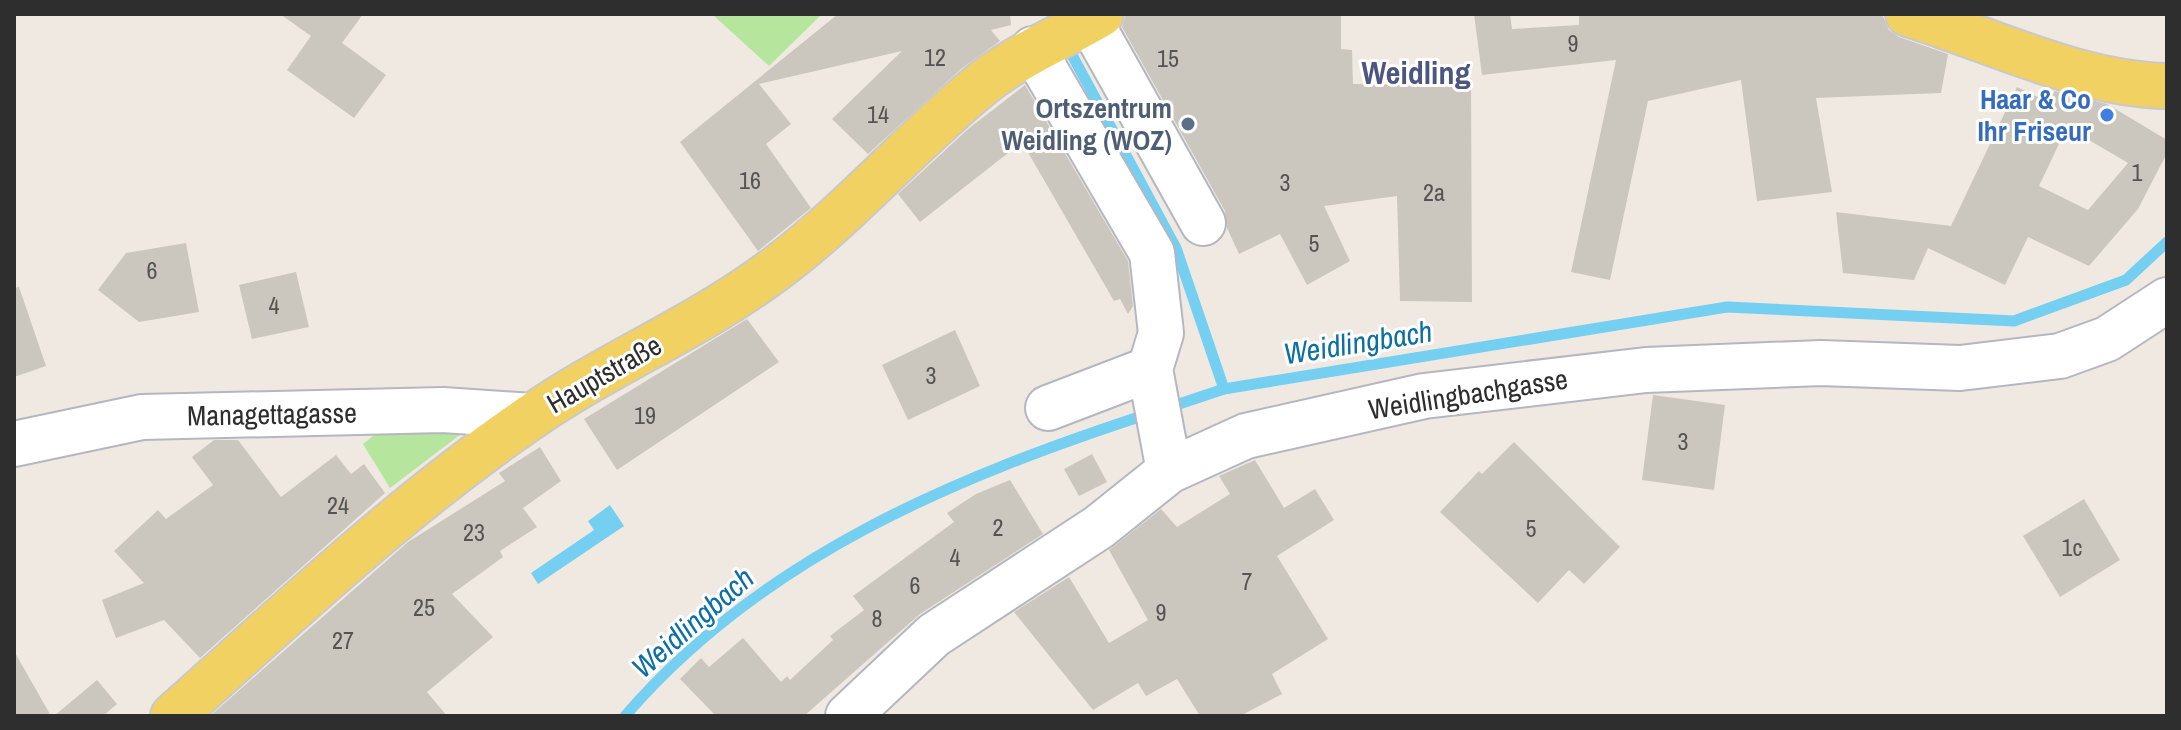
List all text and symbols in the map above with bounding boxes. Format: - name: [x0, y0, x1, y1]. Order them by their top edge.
- house number: 9: [1568, 27, 1578, 59]
- house number: 12: [924, 41, 946, 73]
- house number: 15: [1157, 42, 1179, 74]
- district label: Weidling: [1362, 51, 1470, 94]
- place label: Haar & Co Ihr Friseur: [1977, 80, 2091, 150]
- place label: Ortszentrum Weidling (WOZ): [1001, 89, 1172, 159]
- house number: 14: [867, 98, 889, 130]
- marker: Haar & Co Ihr Friseur: [2098, 106, 2116, 124]
- marker: Ortszentrum Weidling (WOZ): [1179, 115, 1197, 133]
- house number: 1: [2132, 156, 2143, 188]
- house number: 16: [739, 164, 761, 196]
- house number: 3: [1280, 166, 1290, 198]
- house number: 2a: [1423, 176, 1445, 208]
- house number: 5: [1309, 227, 1320, 259]
- house number: 6: [147, 254, 157, 286]
- house number: 4: [269, 289, 280, 321]
- water label: Weidlingbach: [1281, 311, 1435, 373]
- street label: Hauptstraße: [540, 326, 668, 422]
- house number: 3: [926, 359, 936, 391]
- street label: Weidlingbachgasse: [1366, 359, 1570, 429]
- street label: Managettagasse: [187, 394, 357, 434]
- house number: 19: [634, 399, 656, 431]
- house number: 3: [1678, 425, 1688, 457]
- house number: 24: [327, 489, 349, 521]
- house number: 2: [993, 511, 1003, 543]
- house number: 5: [1526, 512, 1537, 544]
- house number: 23: [463, 516, 485, 548]
- house number: 1c: [2062, 531, 2083, 563]
- house number: 4: [950, 541, 961, 573]
- water label: Weidlingbach: [623, 558, 762, 687]
- house number: 7: [1242, 565, 1253, 597]
- house number: 6: [910, 569, 920, 601]
- house number: 25: [413, 591, 435, 623]
- house number: 9: [1156, 596, 1166, 628]
- house number: 8: [872, 602, 882, 634]
- house number: 27: [332, 624, 354, 656]

